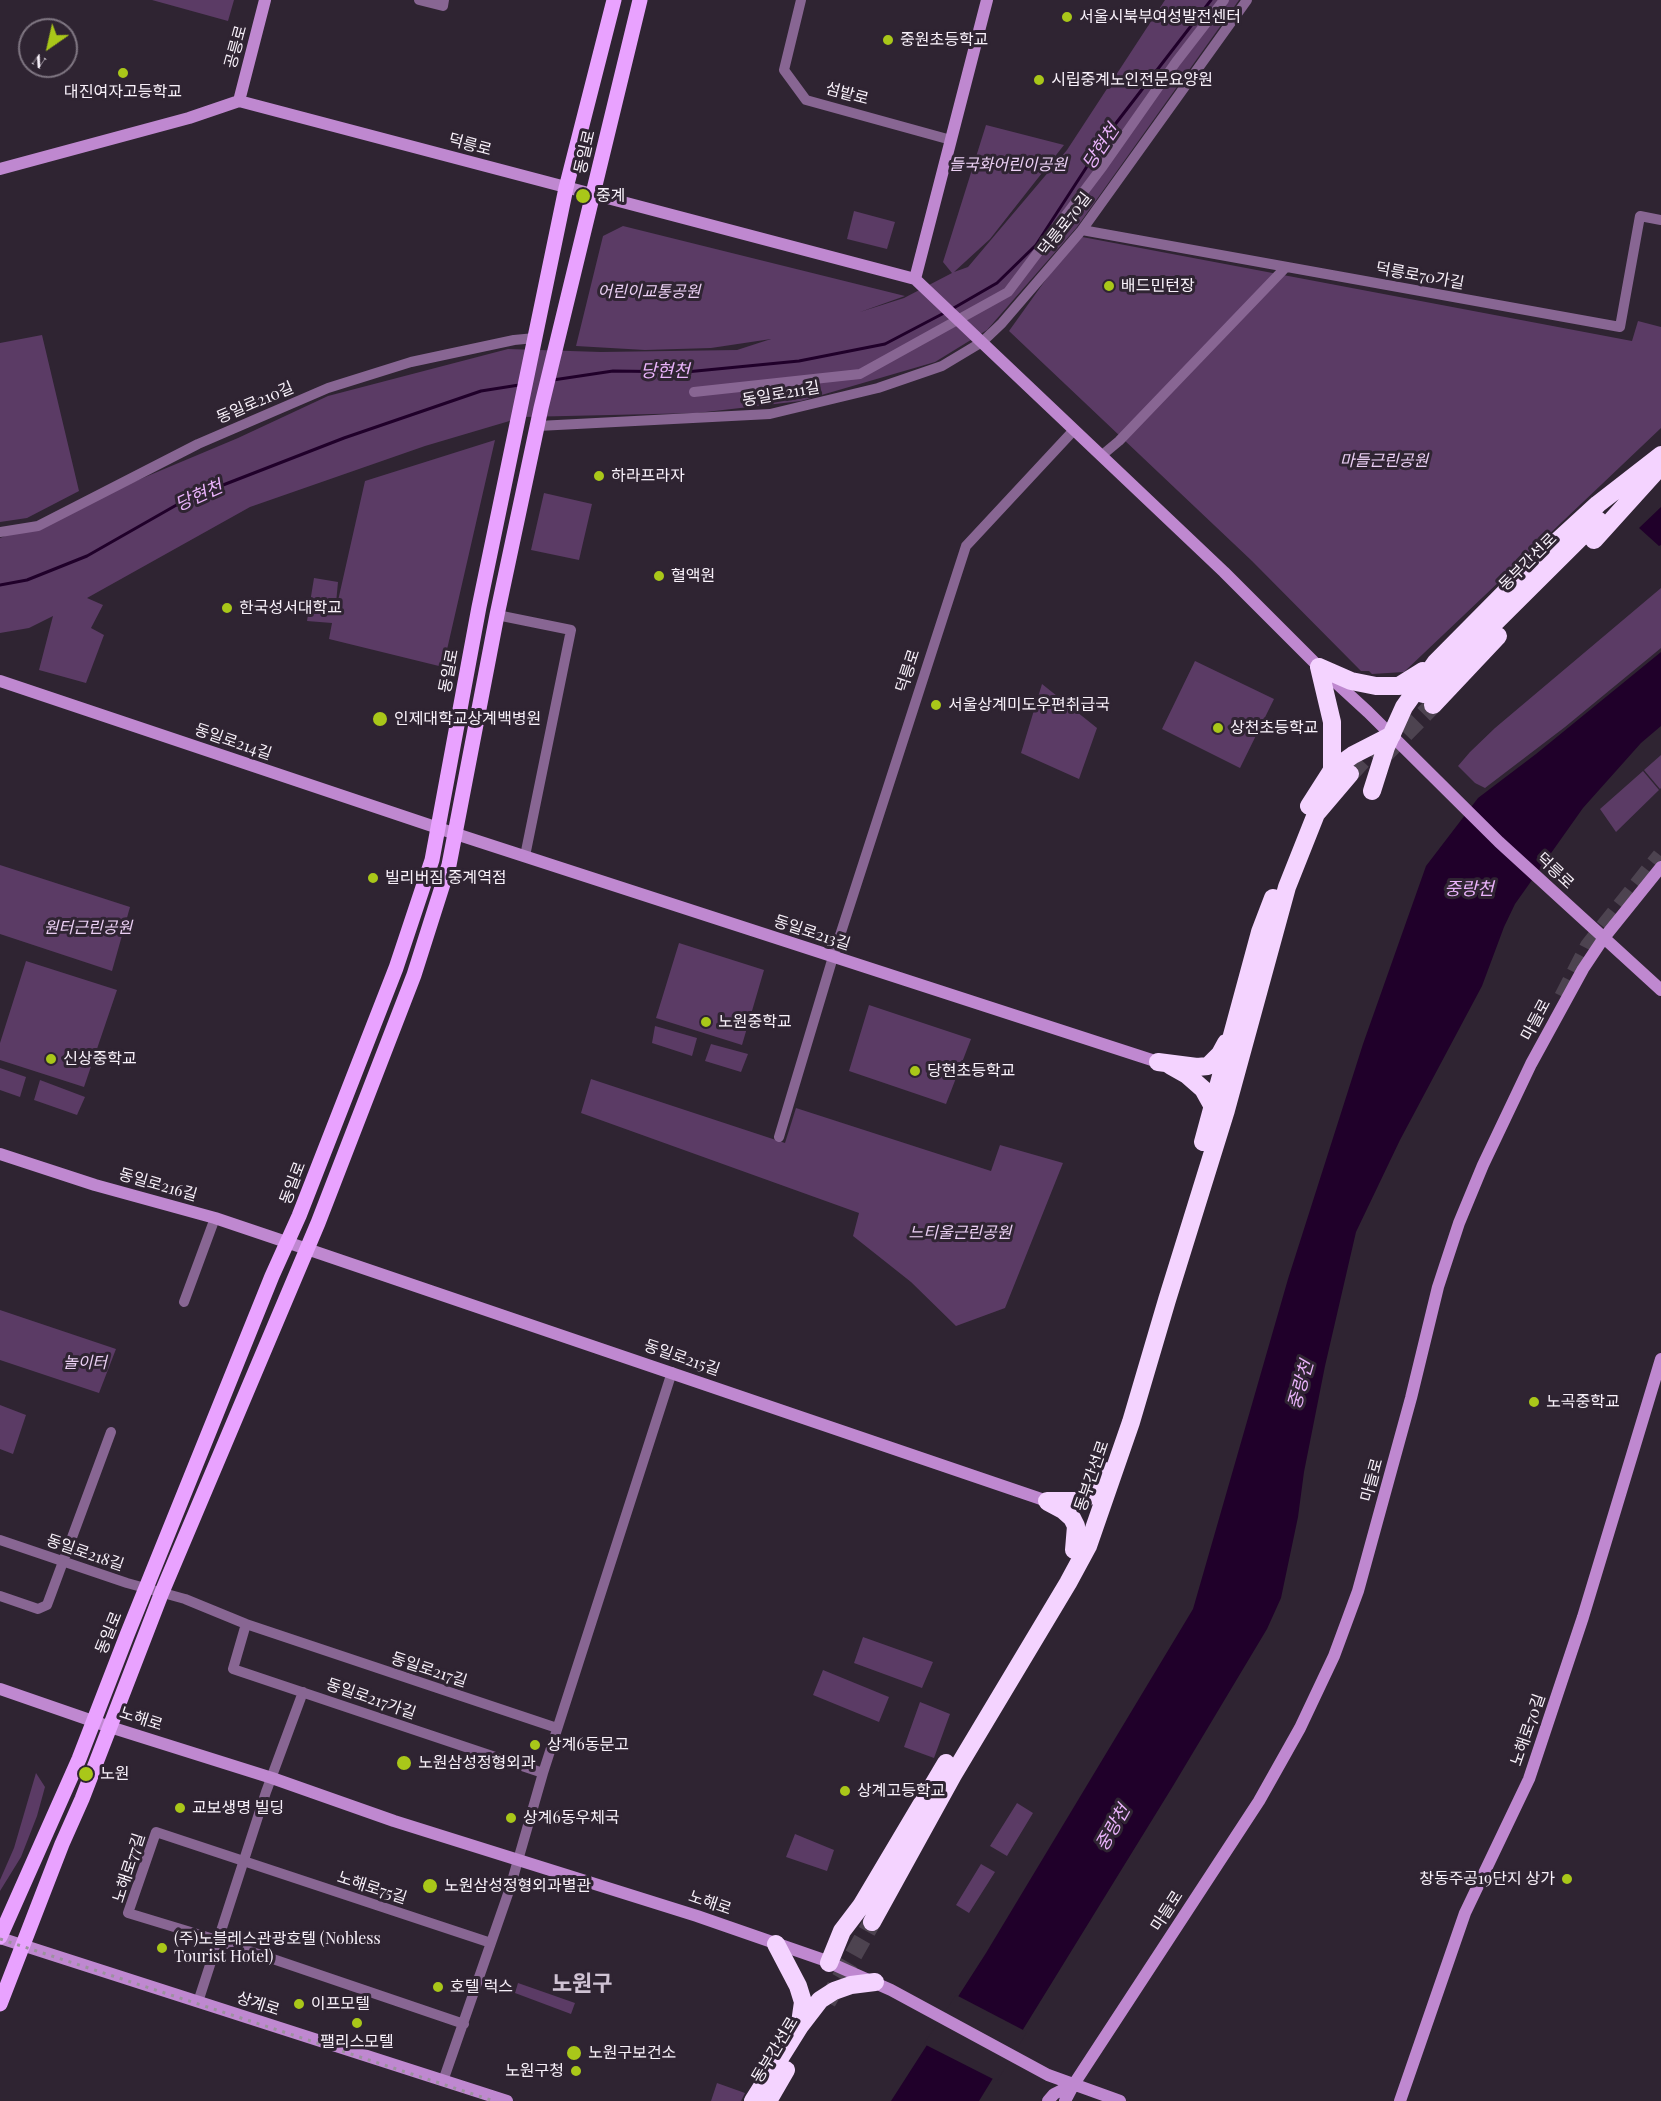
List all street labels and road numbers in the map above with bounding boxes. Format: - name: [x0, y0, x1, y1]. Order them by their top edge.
- street label: 공릉로: [221, 23, 251, 71]
- street label: 섬밭로: [823, 79, 871, 109]
- street label: 동일로: [571, 128, 599, 176]
- street label: 덕릉로: [446, 130, 494, 160]
- street label: 덕릉로70길: [1034, 189, 1096, 259]
- street label: 덕릉로70가길: [1374, 259, 1466, 293]
- street label: 동일로210길: [213, 378, 297, 428]
- street label: 동일로211길: [741, 378, 821, 410]
- street label: 동부간선로: [1495, 529, 1561, 595]
- street label: 동일로: [435, 647, 463, 695]
- street label: 덕릉로: [892, 647, 924, 695]
- street label: 동일로214길: [192, 720, 274, 764]
- street label: 덕릉로: [1532, 849, 1578, 893]
- street label: 동일로213길: [771, 912, 853, 954]
- street label: 마들로: [1517, 996, 1555, 1044]
- street label: 동일로: [276, 1159, 310, 1207]
- street label: 동일로216길: [117, 1165, 199, 1205]
- street label: 동일로215길: [642, 1336, 722, 1380]
- street label: 동부간선로: [1071, 1438, 1113, 1514]
- street label: 마들로: [1357, 1456, 1387, 1504]
- street label: 동일로218길: [44, 1531, 126, 1575]
- street label: 동일로: [92, 1609, 126, 1657]
- street label: 동일로217길: [388, 1649, 470, 1691]
- street label: 동일로217가길: [324, 1675, 418, 1723]
- street label: 노해로70길: [1507, 1691, 1549, 1769]
- street label: 노해로: [117, 1703, 165, 1735]
- street label: 노해로77길: [109, 1831, 149, 1905]
- street label: 노해로75길: [335, 1868, 409, 1908]
- street label: 노해로: [686, 1887, 734, 1919]
- street label: 마들로: [1147, 1887, 1187, 1935]
- street label: 상계로: [234, 1988, 282, 2020]
- street label: 동부간선로: [748, 2014, 802, 2086]

